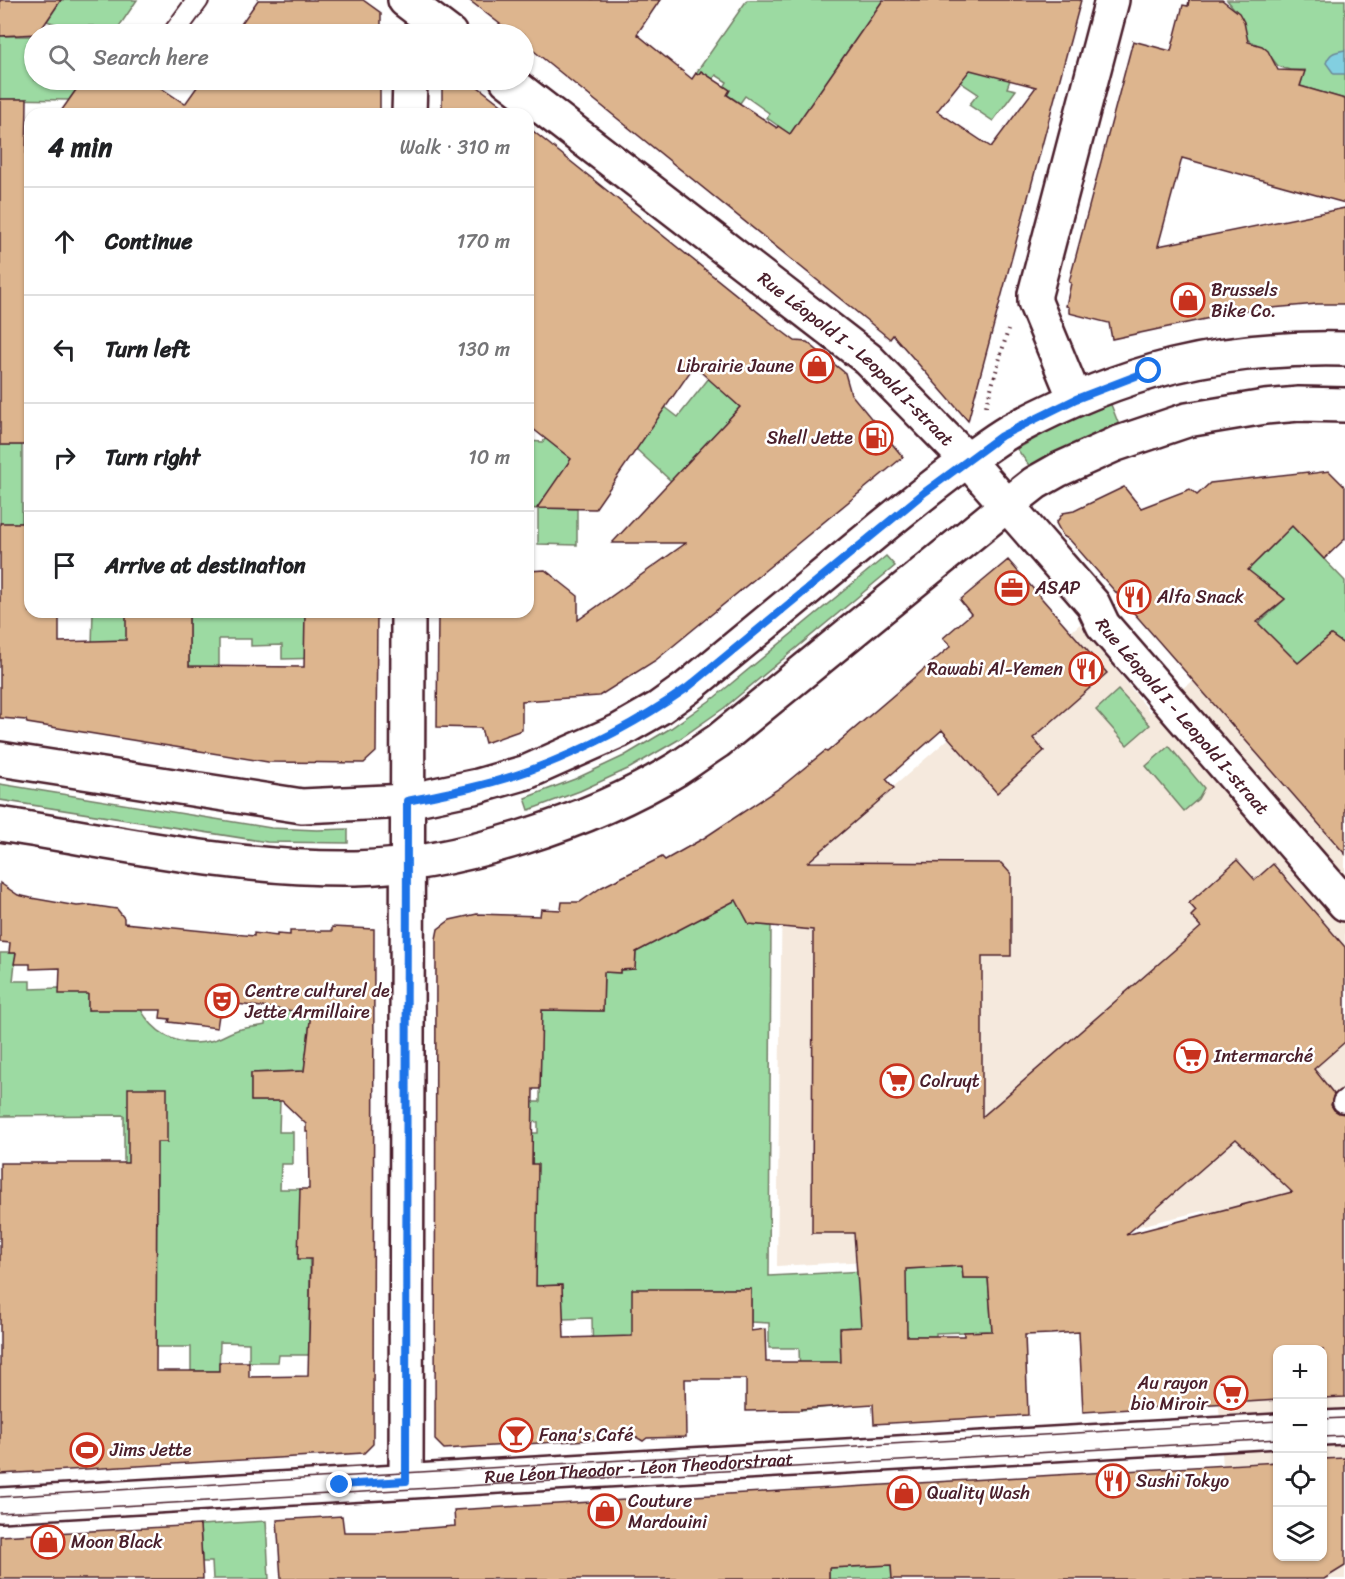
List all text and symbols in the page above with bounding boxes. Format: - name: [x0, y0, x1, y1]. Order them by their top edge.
- search box: [24, 24, 534, 90]
- text: Search here: [93, 38, 209, 77]
- icon: search: [45, 41, 78, 74]
- text: 4 min: [48, 124, 112, 170]
- text: Walk · 310 m: [400, 130, 510, 165]
- text: Continue: [105, 222, 193, 261]
- text: 170 m: [457, 224, 510, 259]
- icon: ahead: [48, 225, 81, 258]
- street label: Rue Léopold I - Leopold I-straat: [751, 263, 962, 454]
- place label: Brussels Bike Co.: [1211, 274, 1278, 327]
- shop icon: Brussels Bike Co.: [1170, 282, 1206, 318]
- text: Turn left: [105, 330, 190, 369]
- text: 130 m: [457, 332, 510, 367]
- icon: left: [48, 333, 81, 366]
- shop icon: Librairie Jaune: [799, 348, 835, 384]
- place label: Librairie Jaune: [677, 350, 794, 382]
- route start: [1135, 357, 1161, 383]
- fuel station icon: Shell Jette: [858, 420, 894, 456]
- place label: Shell Jette: [767, 422, 853, 454]
- text: Turn right: [105, 438, 200, 477]
- text: 10 m: [468, 440, 510, 475]
- icon: right: [48, 441, 81, 474]
- text: Arrive at destination: [105, 546, 306, 585]
- icon: arrive: [48, 549, 81, 582]
- office icon: ASAP: [994, 570, 1030, 606]
- place label: ASAP: [1034, 572, 1081, 604]
- restaurant icon: Alfa Snack: [1116, 579, 1152, 615]
- place label: Alfa Snack: [1156, 581, 1245, 613]
- street label: Rue Léopold I - Leopold I-straat: [1086, 613, 1277, 823]
- restaurant icon: Rawabi Al-Yemen: [1068, 651, 1104, 687]
- place label: Rawabi Al-Yemen: [927, 653, 1063, 685]
- place label: Centre culturel de Jette Armillaire: [244, 975, 390, 1028]
- theatre icon: Centre culturel de Jette Armillaire: [204, 983, 240, 1019]
- supermarket icon: Intermarché: [1173, 1038, 1209, 1074]
- place label: Intermarché: [1213, 1040, 1313, 1072]
- supermarket icon: Colruyt: [879, 1063, 915, 1099]
- place label: Colruyt: [920, 1065, 980, 1097]
- map controls: [1273, 1345, 1327, 1561]
- button: +: [1273, 1345, 1327, 1399]
- place label: Au rayon bio Miroir: [1131, 1367, 1210, 1420]
- supermarket icon: Au rayon bio Miroir: [1213, 1375, 1249, 1411]
- button: −: [1273, 1399, 1327, 1453]
- bar icon: Fana's Café: [498, 1417, 534, 1453]
- place label: Fana's Café: [539, 1419, 634, 1451]
- sports icon: Jims Jette: [69, 1432, 105, 1468]
- place label: Jims Jette: [109, 1434, 192, 1466]
- street label: Rue Léon Theodor - Léon Theodorstraat: [484, 1443, 794, 1493]
- button: locate: [1273, 1453, 1327, 1507]
- restaurant icon: Sushi Tokyo: [1095, 1463, 1131, 1499]
- place label: Sushi Tokyo: [1136, 1465, 1229, 1497]
- route end: [326, 1471, 352, 1497]
- shop icon: Quality Wash: [886, 1475, 922, 1511]
- place label: Quality Wash: [927, 1477, 1030, 1509]
- place label: Couture Mardouini: [628, 1485, 708, 1538]
- shop icon: Couture Mardouini: [587, 1493, 623, 1529]
- button: layers: [1273, 1507, 1327, 1561]
- shop icon: Moon Black: [30, 1524, 66, 1560]
- place label: Moon Black: [71, 1526, 163, 1558]

